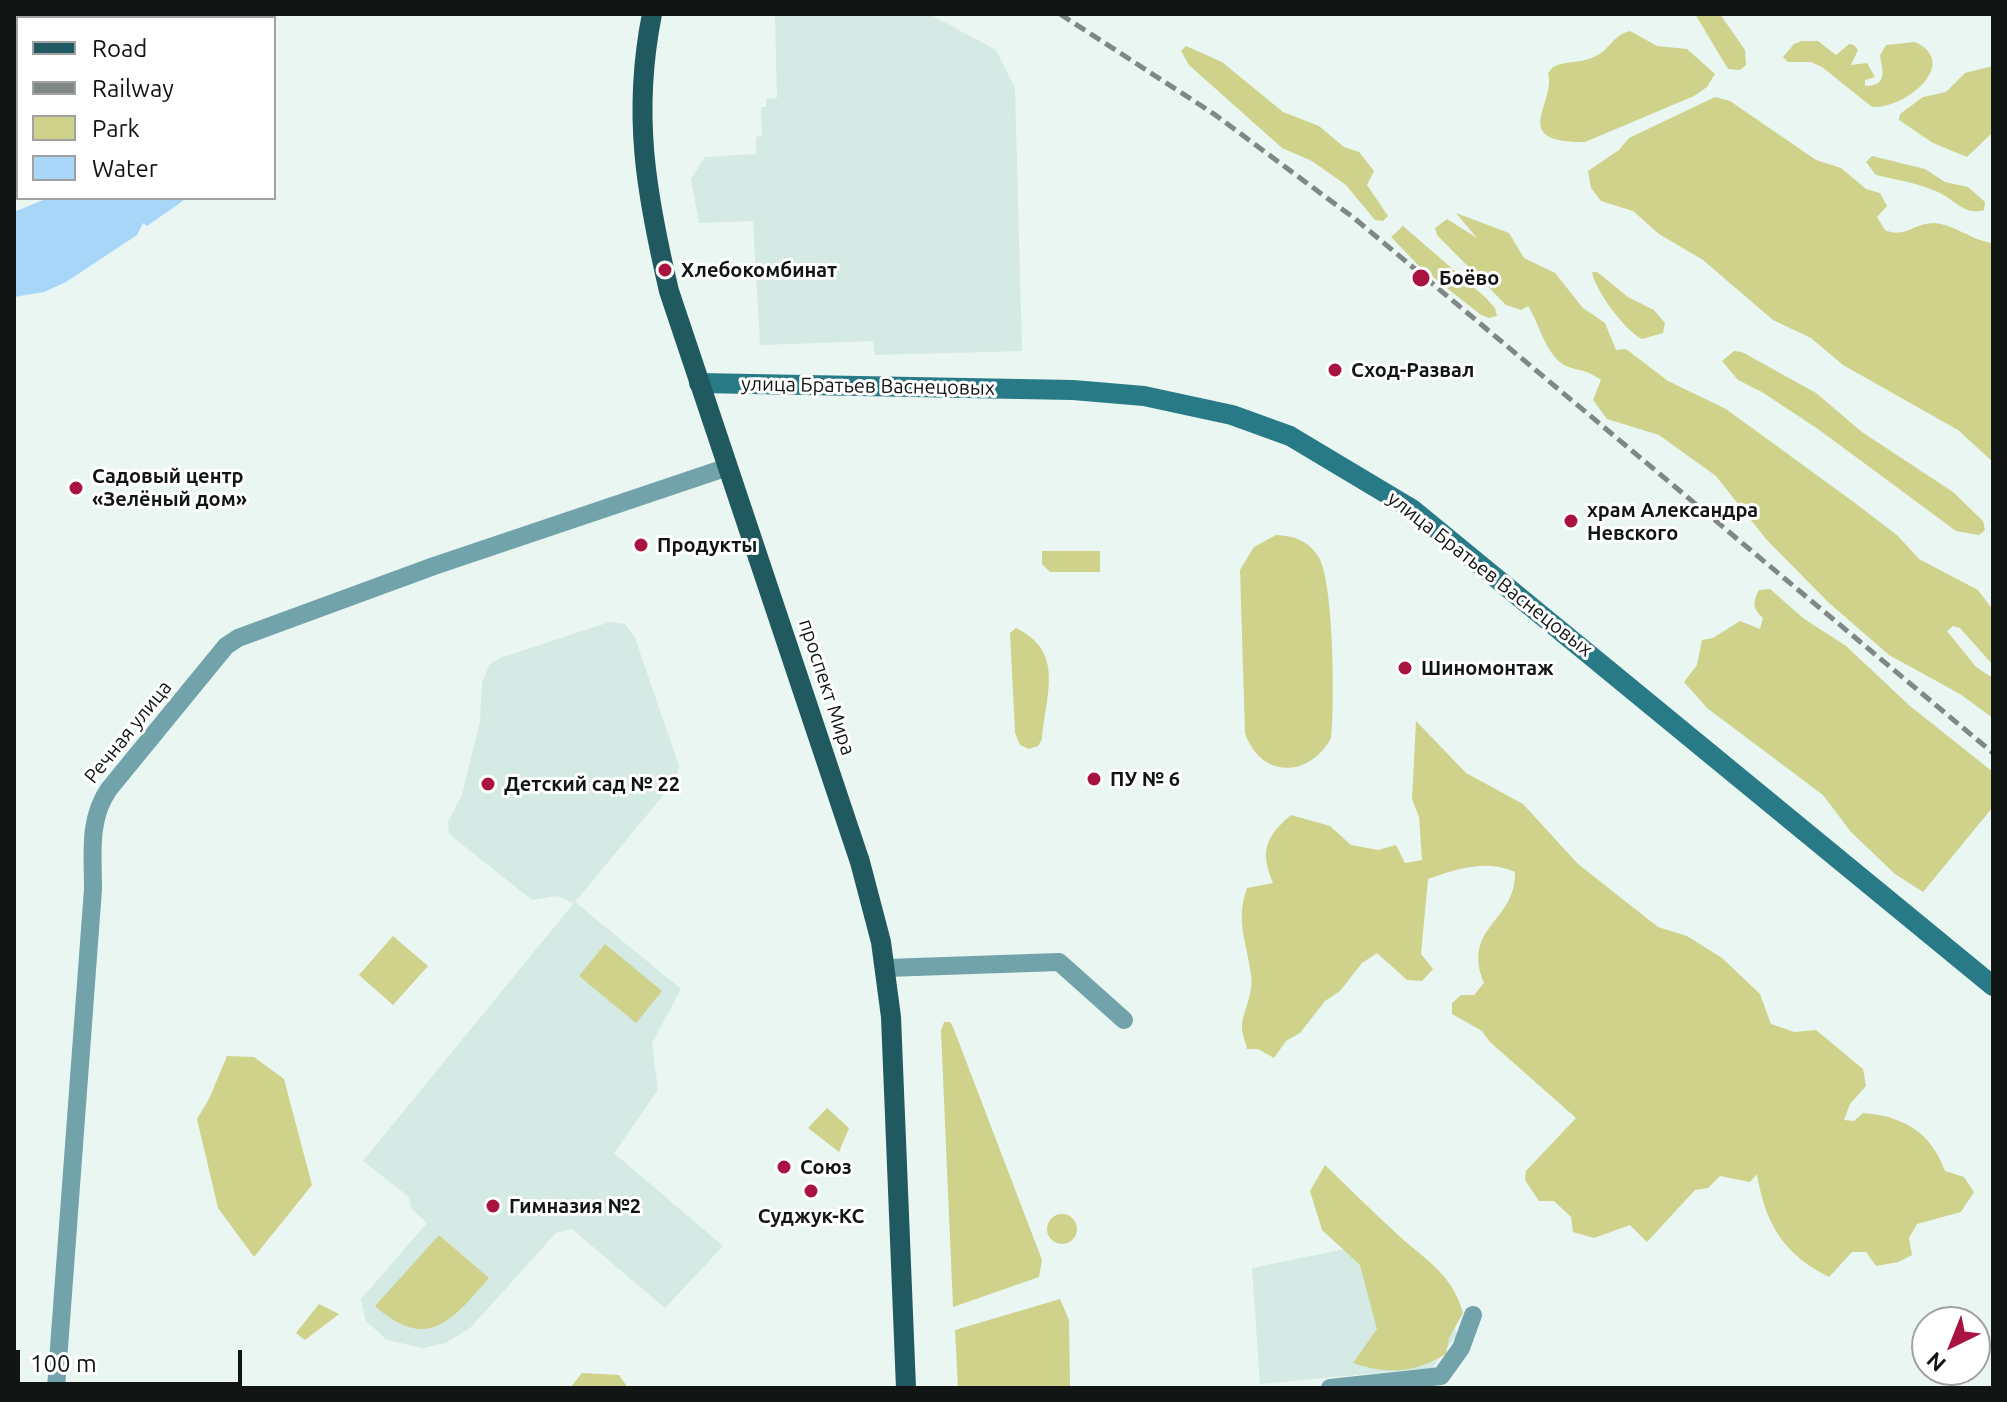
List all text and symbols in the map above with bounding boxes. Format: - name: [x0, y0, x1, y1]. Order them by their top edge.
- legend: [16, 16, 276, 200]
- text: Road: [92, 35, 147, 62]
- text: Railway: [92, 75, 174, 102]
- text: Park: [92, 115, 140, 142]
- text: Water: [92, 155, 158, 182]
- place label: Хлебокомбинат: [681, 258, 837, 282]
- marker: Хлебокомбинат: [656, 261, 674, 279]
- place label: Боёво: [1439, 266, 1499, 290]
- marker: Боёво: [1410, 267, 1432, 289]
- place label: Сход-Развал: [1351, 358, 1474, 382]
- marker: Сход-Развал: [1326, 361, 1344, 379]
- street label: улица Братьев Васнецовых: [741, 372, 995, 400]
- place label: Садовый центр «Зелёный дом»: [92, 464, 247, 511]
- marker: Садовый центр «Зелёный дом»: [67, 479, 85, 497]
- street label: улица Братьев Васнецовых: [1383, 486, 1597, 662]
- place label: храм Александра Невского: [1587, 498, 1758, 545]
- marker: храм Александра Невского: [1562, 512, 1580, 530]
- place label: Продукты: [657, 533, 757, 557]
- marker: Продукты: [632, 536, 650, 554]
- street label: проспект Мира: [794, 616, 860, 758]
- place label: Шиномонтаж: [1421, 656, 1554, 680]
- marker: Шиномонтаж: [1396, 659, 1414, 677]
- street label: Речная улица: [79, 676, 177, 788]
- place label: ПУ № 6: [1110, 767, 1180, 791]
- marker: ПУ № 6: [1085, 770, 1103, 788]
- place label: Детский сад № 22: [504, 772, 680, 796]
- marker: Детский сад № 22: [479, 775, 497, 793]
- place label: Союз: [800, 1155, 851, 1179]
- marker: Союз: [775, 1158, 793, 1176]
- marker: Суджук-КС: [802, 1182, 820, 1200]
- place label: Гимназия №2: [509, 1194, 641, 1218]
- marker: Гимназия №2: [484, 1197, 502, 1215]
- place label: Суджук-КС: [758, 1204, 864, 1228]
- north arrow: [1911, 1306, 1991, 1386]
- scale bar: [20, 1334, 246, 1384]
- text: N: [1921, 1348, 1950, 1377]
- text: 100 m: [30, 1350, 97, 1377]

